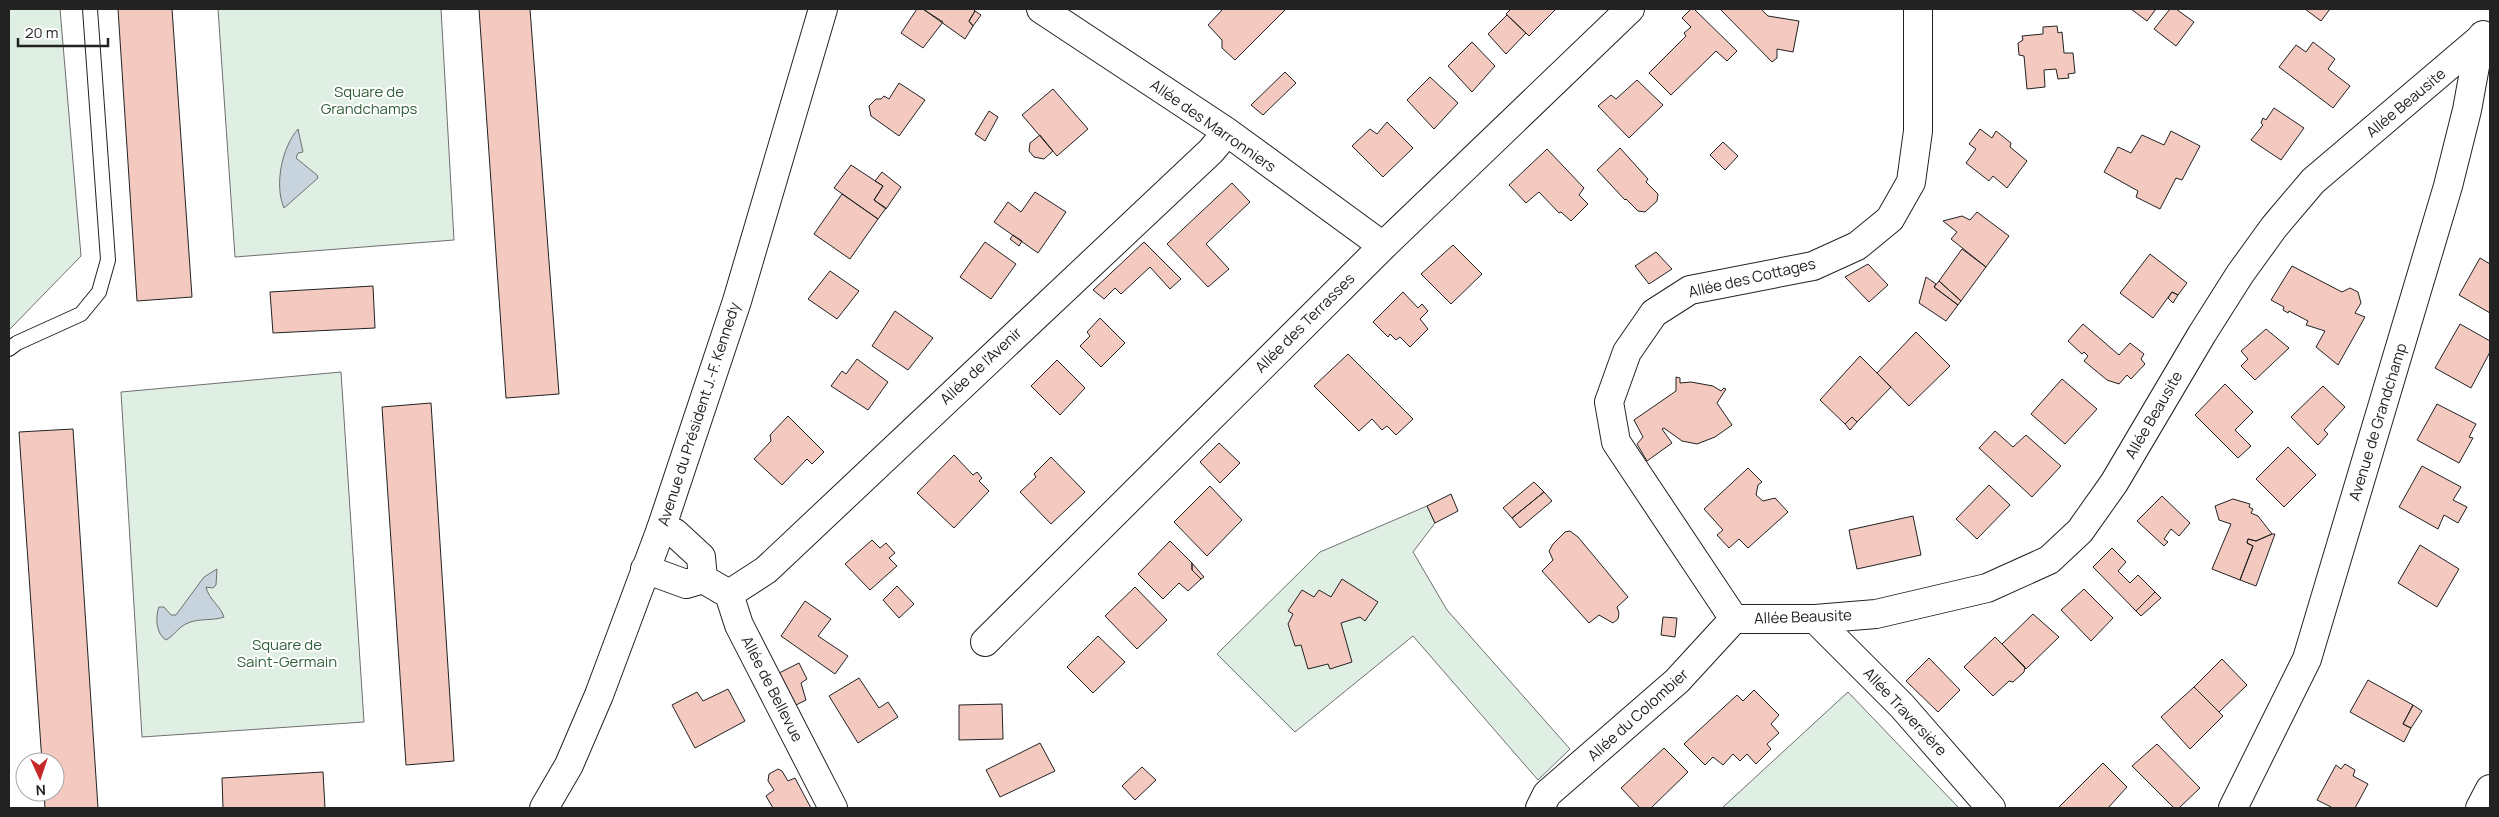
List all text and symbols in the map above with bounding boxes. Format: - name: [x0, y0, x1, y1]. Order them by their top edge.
- scale bar: [18, 15, 108, 47]
- text: 20 m: [25, 22, 58, 43]
- street label: Allée Beausite: [2361, 63, 2450, 142]
- street label: Allée des Marronniers: [1146, 74, 1280, 177]
- park label: Square de Grandchamps: [321, 81, 417, 119]
- street label: Allée des Cottages: [1686, 253, 1818, 302]
- street label: Allée des Terrasses: [1250, 268, 1359, 377]
- street label: Avenue du Président J.-F. Kennedy: [652, 299, 745, 528]
- street label: Allée de l'Avenir: [935, 322, 1027, 409]
- street label: Avenue de Grandchamp: [2344, 340, 2412, 503]
- street label: Allée Beausite: [2120, 367, 2187, 462]
- street label: Allée Beausite: [1754, 604, 1853, 629]
- street label: Allée de Bellevue: [737, 632, 808, 746]
- park label: Square de Saint-Germain: [237, 634, 337, 672]
- street label: Allée du Colombier: [1583, 663, 1693, 766]
- street label: Allée Traversière: [1859, 663, 1952, 761]
- north arrow: [15, 752, 65, 802]
- text: N: [35, 781, 46, 800]

